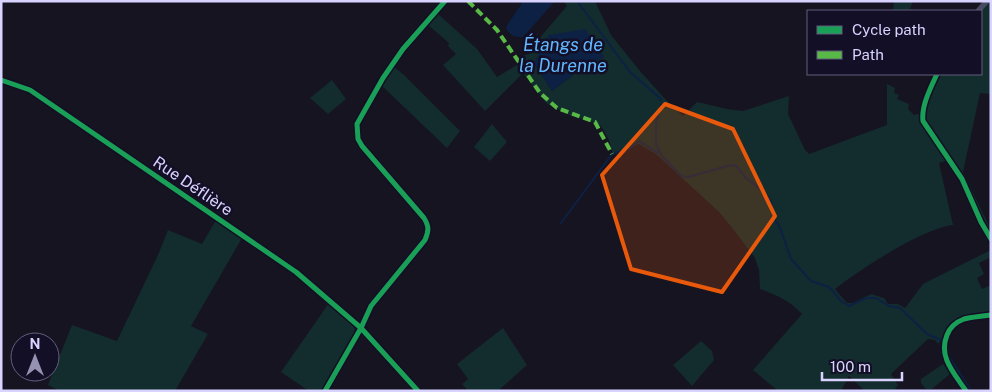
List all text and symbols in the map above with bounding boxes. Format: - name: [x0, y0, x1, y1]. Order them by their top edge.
- legend: [807, 10, 982, 75]
- text: Cycle path: [852, 21, 926, 38]
- water label: Étangs de la Durenne: [519, 33, 607, 76]
- text: Path: [852, 46, 884, 63]
- street label: Rue Déflière: [150, 152, 236, 220]
- north arrow: [10, 332, 60, 382]
- text: N: [30, 336, 40, 352]
- scale bar: [822, 350, 902, 382]
- text: 100 m: [830, 358, 871, 375]

